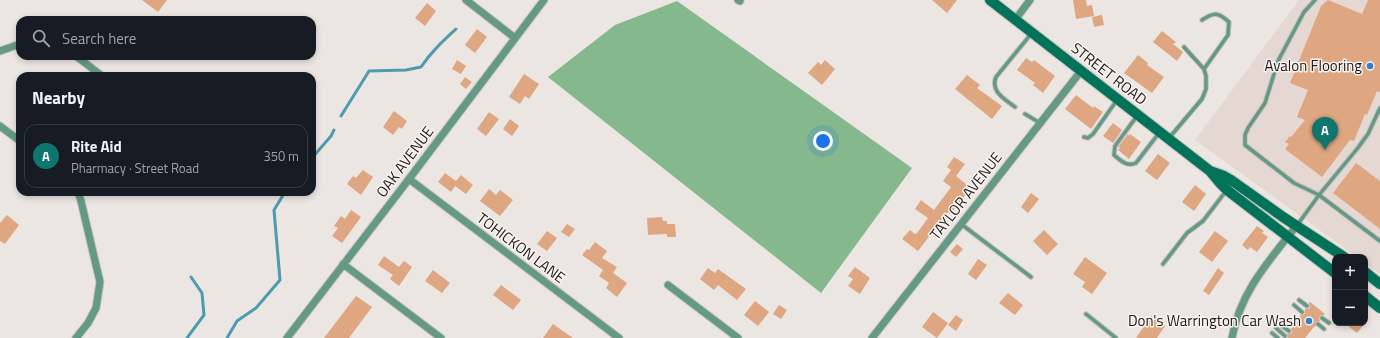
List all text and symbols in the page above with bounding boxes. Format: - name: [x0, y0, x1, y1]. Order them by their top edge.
- search box: [16, 16, 316, 60]
- icon: search: [30, 27, 52, 49]
- text: Search here: [62, 27, 136, 50]
- street label: STREET ROAD: [1067, 37, 1152, 111]
- place label: Avalon Flooring: [1265, 54, 1362, 77]
- marker: Avalon Flooring: [1365, 61, 1375, 71]
- text: Nearby: [32, 85, 85, 111]
- pin: A: [1312, 117, 1338, 150]
- street label: OAK AVENUE: [370, 121, 439, 202]
- your location: [813, 131, 833, 151]
- text: Rite Aid: [71, 135, 122, 158]
- text: A: [42, 146, 50, 166]
- text: 350 m: [263, 146, 299, 166]
- street label: TAYLOR AVENUE: [924, 147, 1007, 245]
- text: Pharmacy · Street Road: [71, 158, 199, 178]
- street label: TOHICKON LANE: [472, 207, 570, 289]
- map controls: [1332, 254, 1368, 326]
- button: +: [1332, 254, 1368, 290]
- button: −: [1332, 290, 1368, 326]
- place label: Don's Warrington Car Wash: [1128, 309, 1301, 332]
- marker: Don's Warrington Car Wash: [1304, 316, 1314, 326]

